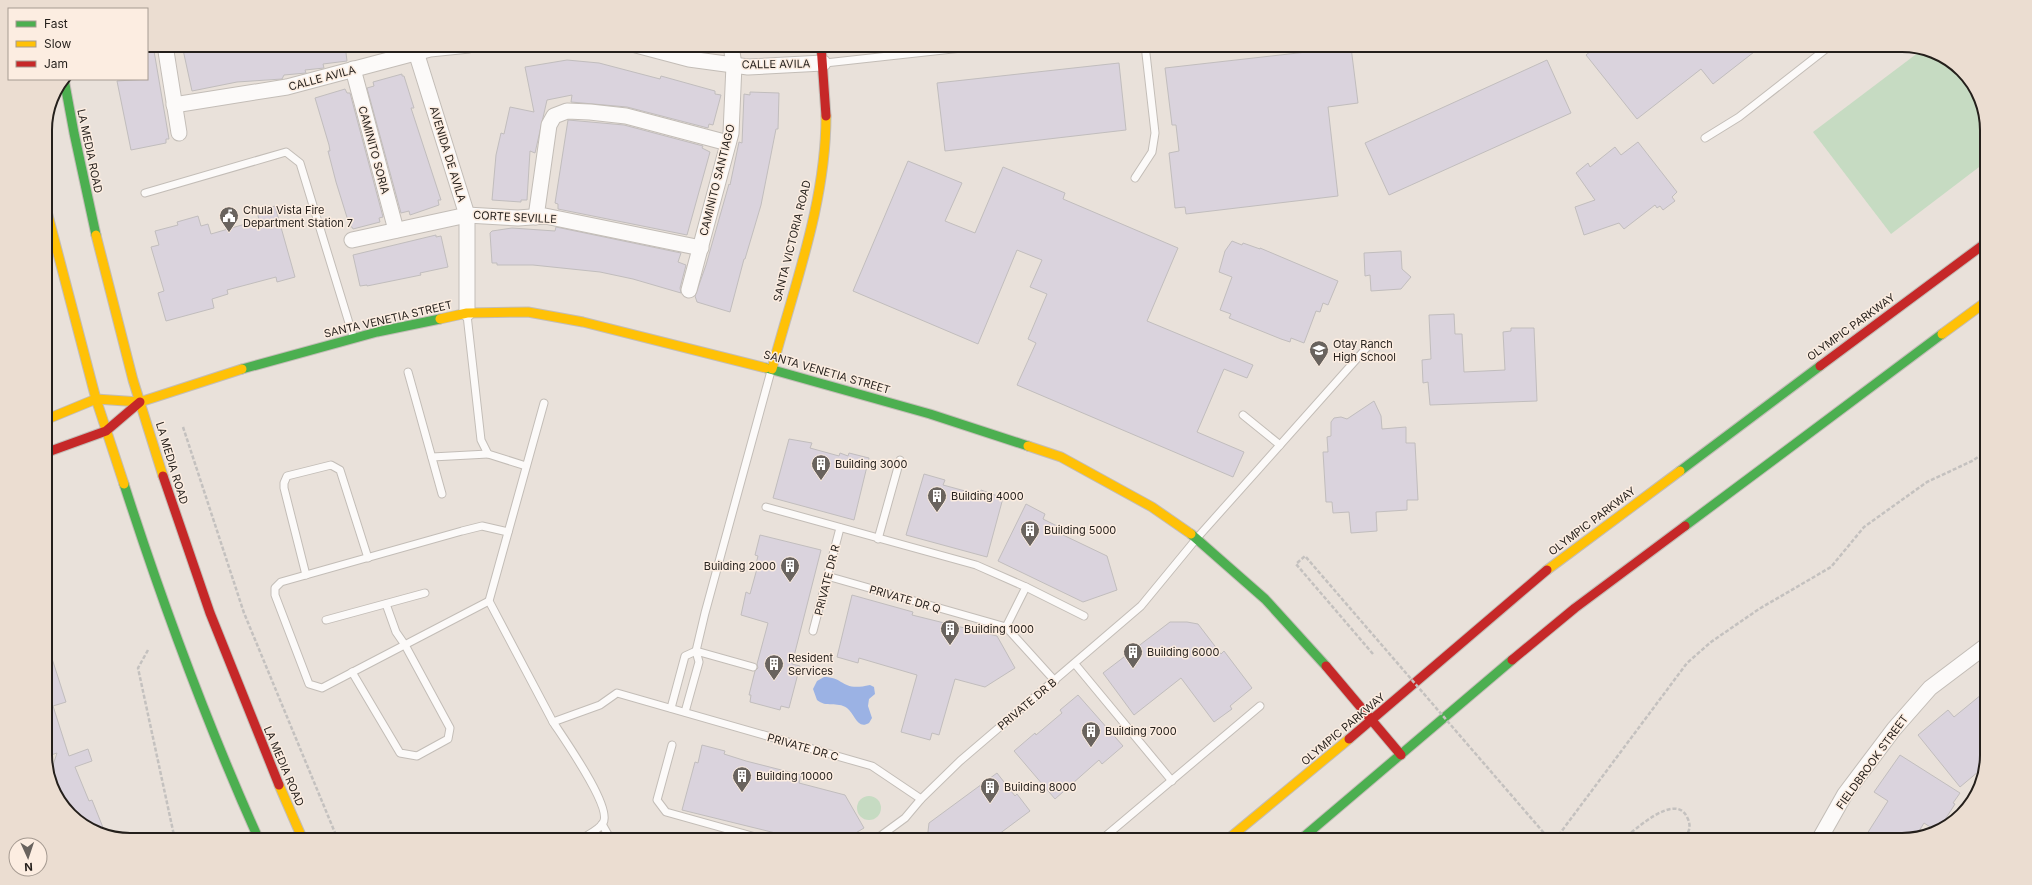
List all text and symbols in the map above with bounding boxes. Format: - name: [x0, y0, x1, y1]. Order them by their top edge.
- legend: [8, 8, 148, 80]
- text: Fast: [44, 16, 68, 31]
- text: Slow: [44, 36, 72, 51]
- text: Jam: [44, 56, 68, 71]
- street label: CALLE AVILA: [742, 56, 811, 72]
- street label: CALLE AVILA: [287, 62, 357, 94]
- street label: CAMINITO SORIA: [355, 104, 393, 196]
- street label: AVENIDA DE AVILA: [427, 104, 469, 204]
- street label: LA MEDIA ROAD: [74, 108, 106, 194]
- street label: CAMINITO SANTIAGO: [696, 123, 738, 237]
- street label: SANTA VICTORIA ROAD: [770, 179, 814, 303]
- place label: Chula Vista Fire Department Station 7: [243, 203, 353, 230]
- public building icon: Chula Vista Fire Department Station 7: [218, 205, 240, 233]
- street label: CORTE SEVILLE: [473, 208, 557, 226]
- street label: OLYMPIC PARKWAY: [1804, 290, 1898, 364]
- street label: SANTA VENETIA STREET: [323, 297, 453, 341]
- place label: Otay Ranch High School: [1333, 337, 1396, 364]
- school or university icon: Otay Ranch High School: [1308, 339, 1330, 367]
- street label: SANTA VENETIA STREET: [762, 347, 892, 397]
- street label: LA MEDIA ROAD: [153, 420, 191, 506]
- building icon: Building 3000: [810, 453, 832, 481]
- place label: Building 3000: [835, 457, 907, 471]
- street label: OLYMPIC PARKWAY: [1546, 483, 1639, 558]
- building icon: Building 4000: [926, 485, 948, 513]
- place label: Building 4000: [951, 489, 1024, 503]
- building icon: Building 5000: [1019, 519, 1041, 547]
- place label: Building 5000: [1044, 523, 1116, 537]
- street label: PRIVATE DR R: [811, 543, 843, 617]
- building icon: Building 2000: [779, 555, 801, 583]
- place label: Building 2000: [704, 559, 776, 573]
- street label: PRIVATE DR Q: [868, 582, 942, 616]
- building icon: Building 1000: [939, 618, 961, 646]
- place label: Building 1000: [964, 622, 1034, 636]
- building icon: Building 6000: [1122, 641, 1144, 669]
- place label: Building 6000: [1147, 645, 1219, 659]
- place label: Resident Services: [788, 651, 833, 678]
- building icon: Resident Services: [763, 653, 785, 681]
- street label: PRIVATE DR B: [995, 675, 1059, 733]
- street label: OLYMPIC PARKWAY: [1298, 689, 1388, 768]
- street label: FIELDBROOK STREET: [1833, 712, 1911, 812]
- building icon: Building 7000: [1080, 720, 1102, 748]
- street label: LA MEDIA ROAD: [261, 724, 307, 808]
- place label: Building 7000: [1105, 724, 1177, 738]
- street label: PRIVATE DR C: [766, 730, 840, 764]
- building icon: Building 10000: [731, 765, 753, 793]
- place label: Building 10000: [756, 769, 833, 783]
- building icon: Building 8000: [979, 776, 1001, 804]
- place label: Building 8000: [1004, 780, 1076, 794]
- north arrow: [8, 837, 48, 877]
- text: N: [24, 860, 33, 874]

